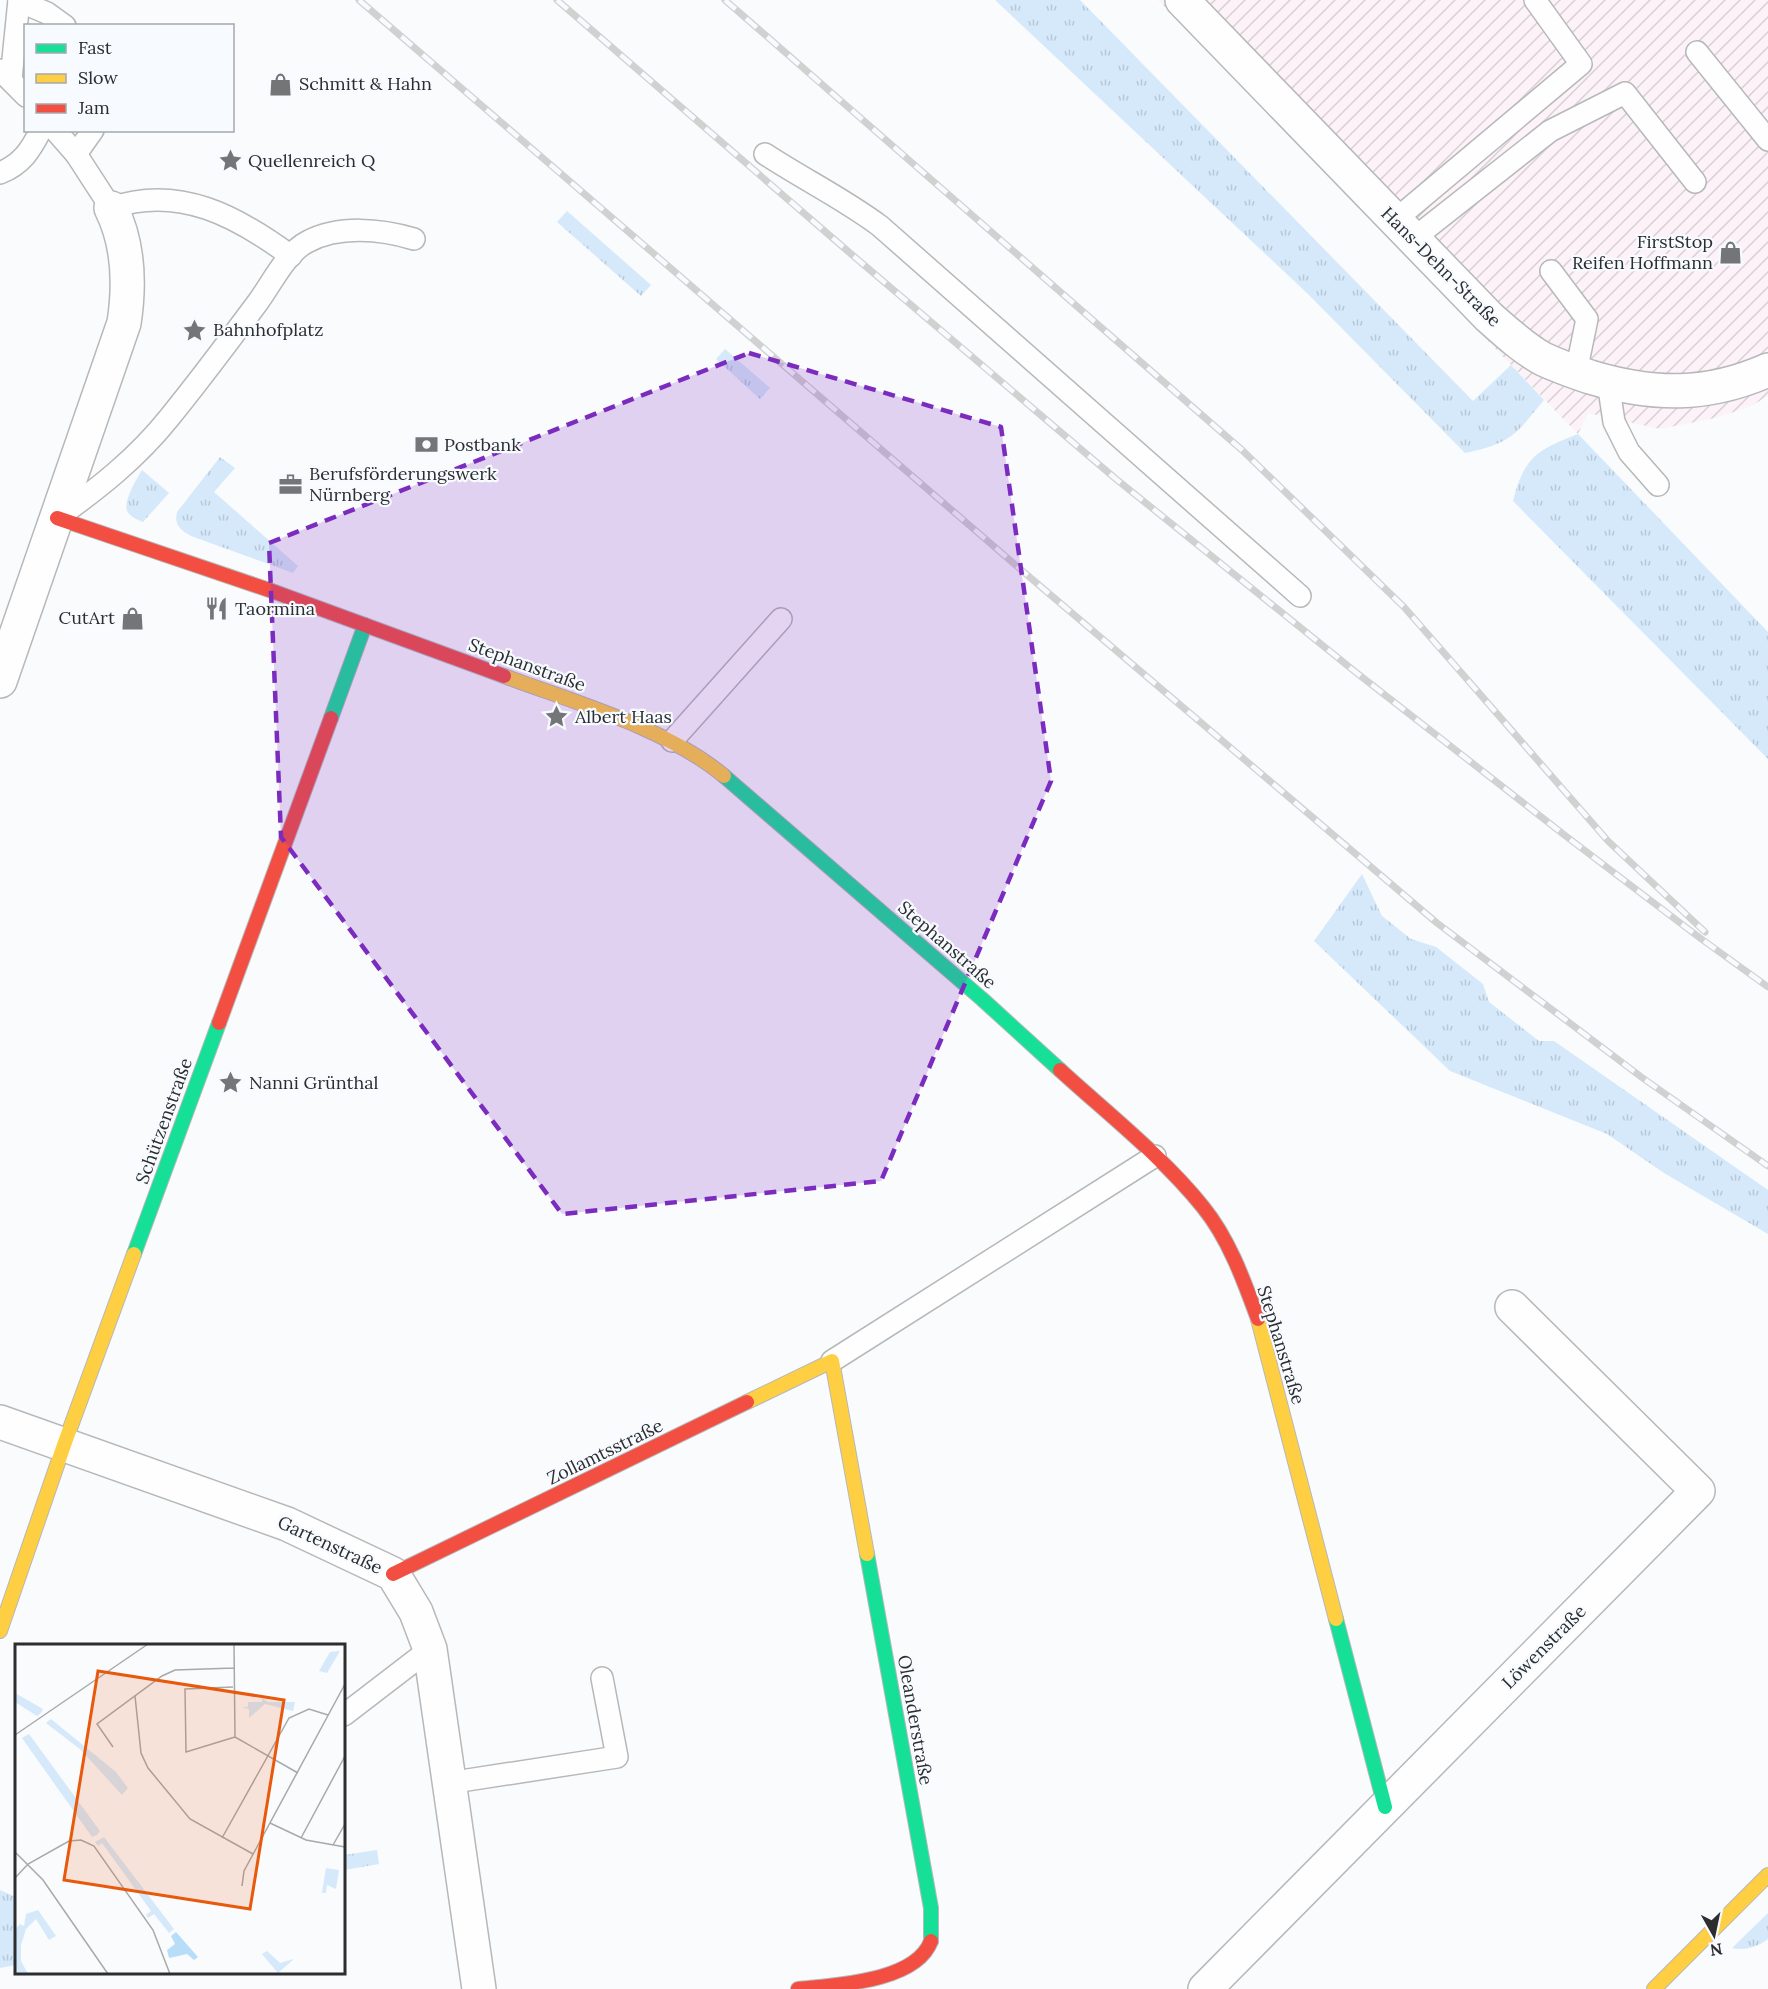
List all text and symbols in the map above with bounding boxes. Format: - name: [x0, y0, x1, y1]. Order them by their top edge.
- legend: [24, 24, 234, 132]
- text: Fast: [78, 36, 112, 59]
- text: Slow: [78, 66, 118, 89]
- shop icon: Schmitt & Hahn: [268, 71, 294, 97]
- place label: Schmitt & Hahn: [299, 72, 432, 95]
- text: Jam: [77, 96, 110, 119]
- place icon: Quellenreich Q: [217, 148, 243, 174]
- place label: Quellenreich Q: [248, 149, 376, 172]
- street label: Hans-Dehn-Straße: [1376, 202, 1506, 332]
- place label: FirstStop Reifen Hoffmann: [1572, 230, 1713, 274]
- shop icon: FirstStop Reifen Hoffmann: [1718, 239, 1744, 265]
- place icon: Bahnhofplatz: [182, 317, 208, 343]
- place label: Bahnhofplatz: [213, 318, 323, 341]
- bank icon: Postbank: [413, 432, 439, 458]
- place label: Postbank: [444, 433, 521, 456]
- place label: Berufsförderungswerk Nürnberg: [309, 462, 497, 506]
- office icon: Berufsförderungswerk Nürnberg: [278, 471, 304, 497]
- restaurant icon: Taormina: [204, 596, 230, 622]
- place label: Taormina: [235, 597, 315, 620]
- shop icon: CutArt: [120, 605, 146, 631]
- place label: CutArt: [59, 606, 115, 629]
- street label: Stephanstraße: [466, 633, 589, 696]
- place icon: Albert Haas: [544, 704, 570, 730]
- place label: Albert Haas: [574, 705, 672, 728]
- street label: Stephanstraße: [893, 896, 1001, 994]
- street label: Schützenstraße: [130, 1055, 197, 1187]
- place icon: Nanni Grünthal: [218, 1070, 244, 1096]
- place label: Nanni Grünthal: [249, 1071, 379, 1094]
- street label: Stephanstraße: [1253, 1283, 1311, 1407]
- street label: Zollamtsstraße: [543, 1413, 667, 1490]
- street label: Gartenstraße: [274, 1510, 386, 1579]
- street label: Löwenstraße: [1497, 1599, 1591, 1694]
- inset map: [15, 1644, 345, 1974]
- street label: Oleanderstraße: [893, 1653, 938, 1787]
- north arrow: [1684, 1905, 1744, 1965]
- text: N: [1709, 1939, 1724, 1961]

